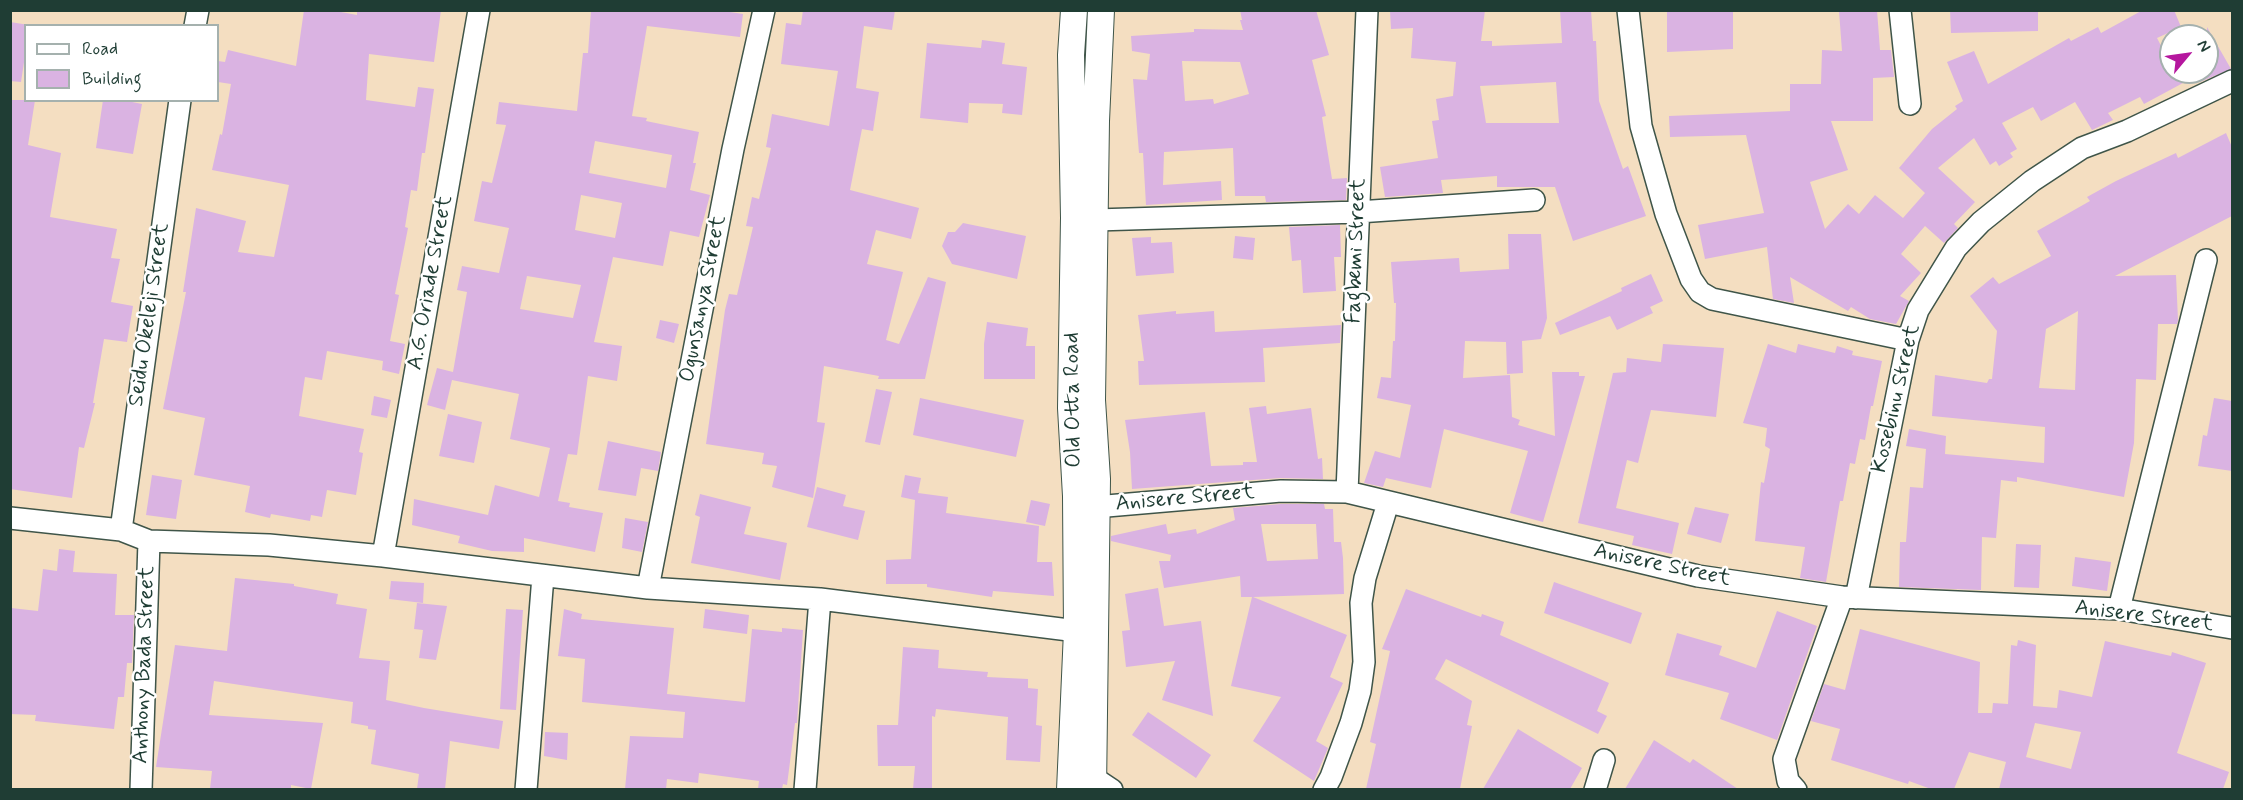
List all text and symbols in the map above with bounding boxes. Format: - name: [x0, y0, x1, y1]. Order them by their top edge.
- legend: [24, 24, 219, 102]
- north arrow: [2159, 24, 2219, 84]
- text: N: [2192, 36, 2215, 56]
- text: Road: [82, 37, 118, 61]
- text: Building: [82, 67, 142, 91]
- street label: Fagbemi Street: [1341, 178, 1373, 324]
- street label: A.G. Oriade Street: [403, 194, 459, 372]
- street label: Ogunsanya Street: [675, 213, 733, 385]
- street label: Seidu Okeleji Street: [124, 222, 176, 408]
- street label: Kosebinu Street: [1867, 322, 1927, 476]
- street label: Old Otta Road: [1060, 332, 1088, 468]
- street label: Anisere Street: [1114, 480, 1256, 518]
- street label: Anisere Street: [1591, 539, 1733, 593]
- street label: Anthony Bada Street: [128, 566, 162, 764]
- street label: Anisere Street: [2073, 595, 2215, 639]

